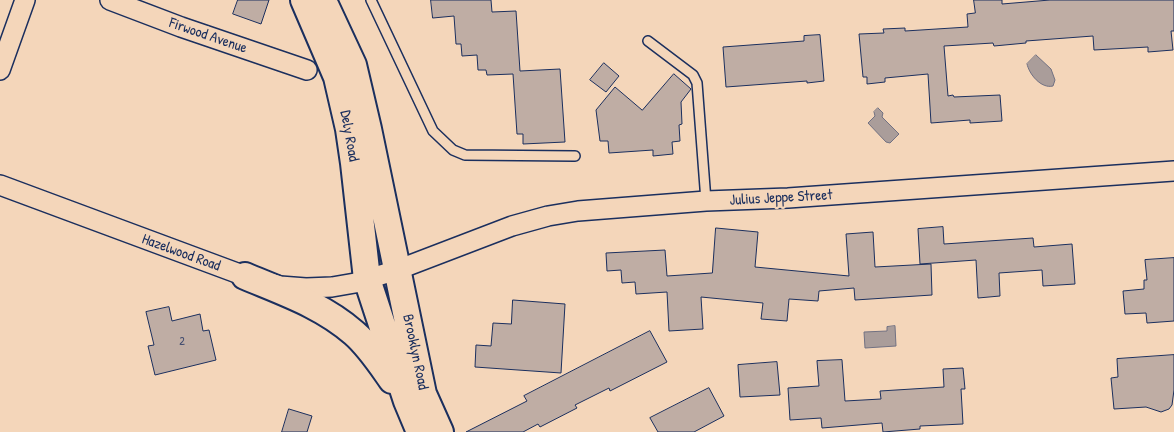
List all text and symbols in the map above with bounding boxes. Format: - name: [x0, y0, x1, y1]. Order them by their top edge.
- street label: Firwood Avenue: [167, 14, 249, 58]
- street label: Dely Road: [336, 109, 362, 163]
- street label: Julius Jeppe Street: [729, 186, 833, 210]
- street label: Hazelwood Road: [139, 230, 223, 276]
- street label: Brooklyn Road: [398, 313, 432, 391]
- house number: 2: [179, 335, 185, 349]

